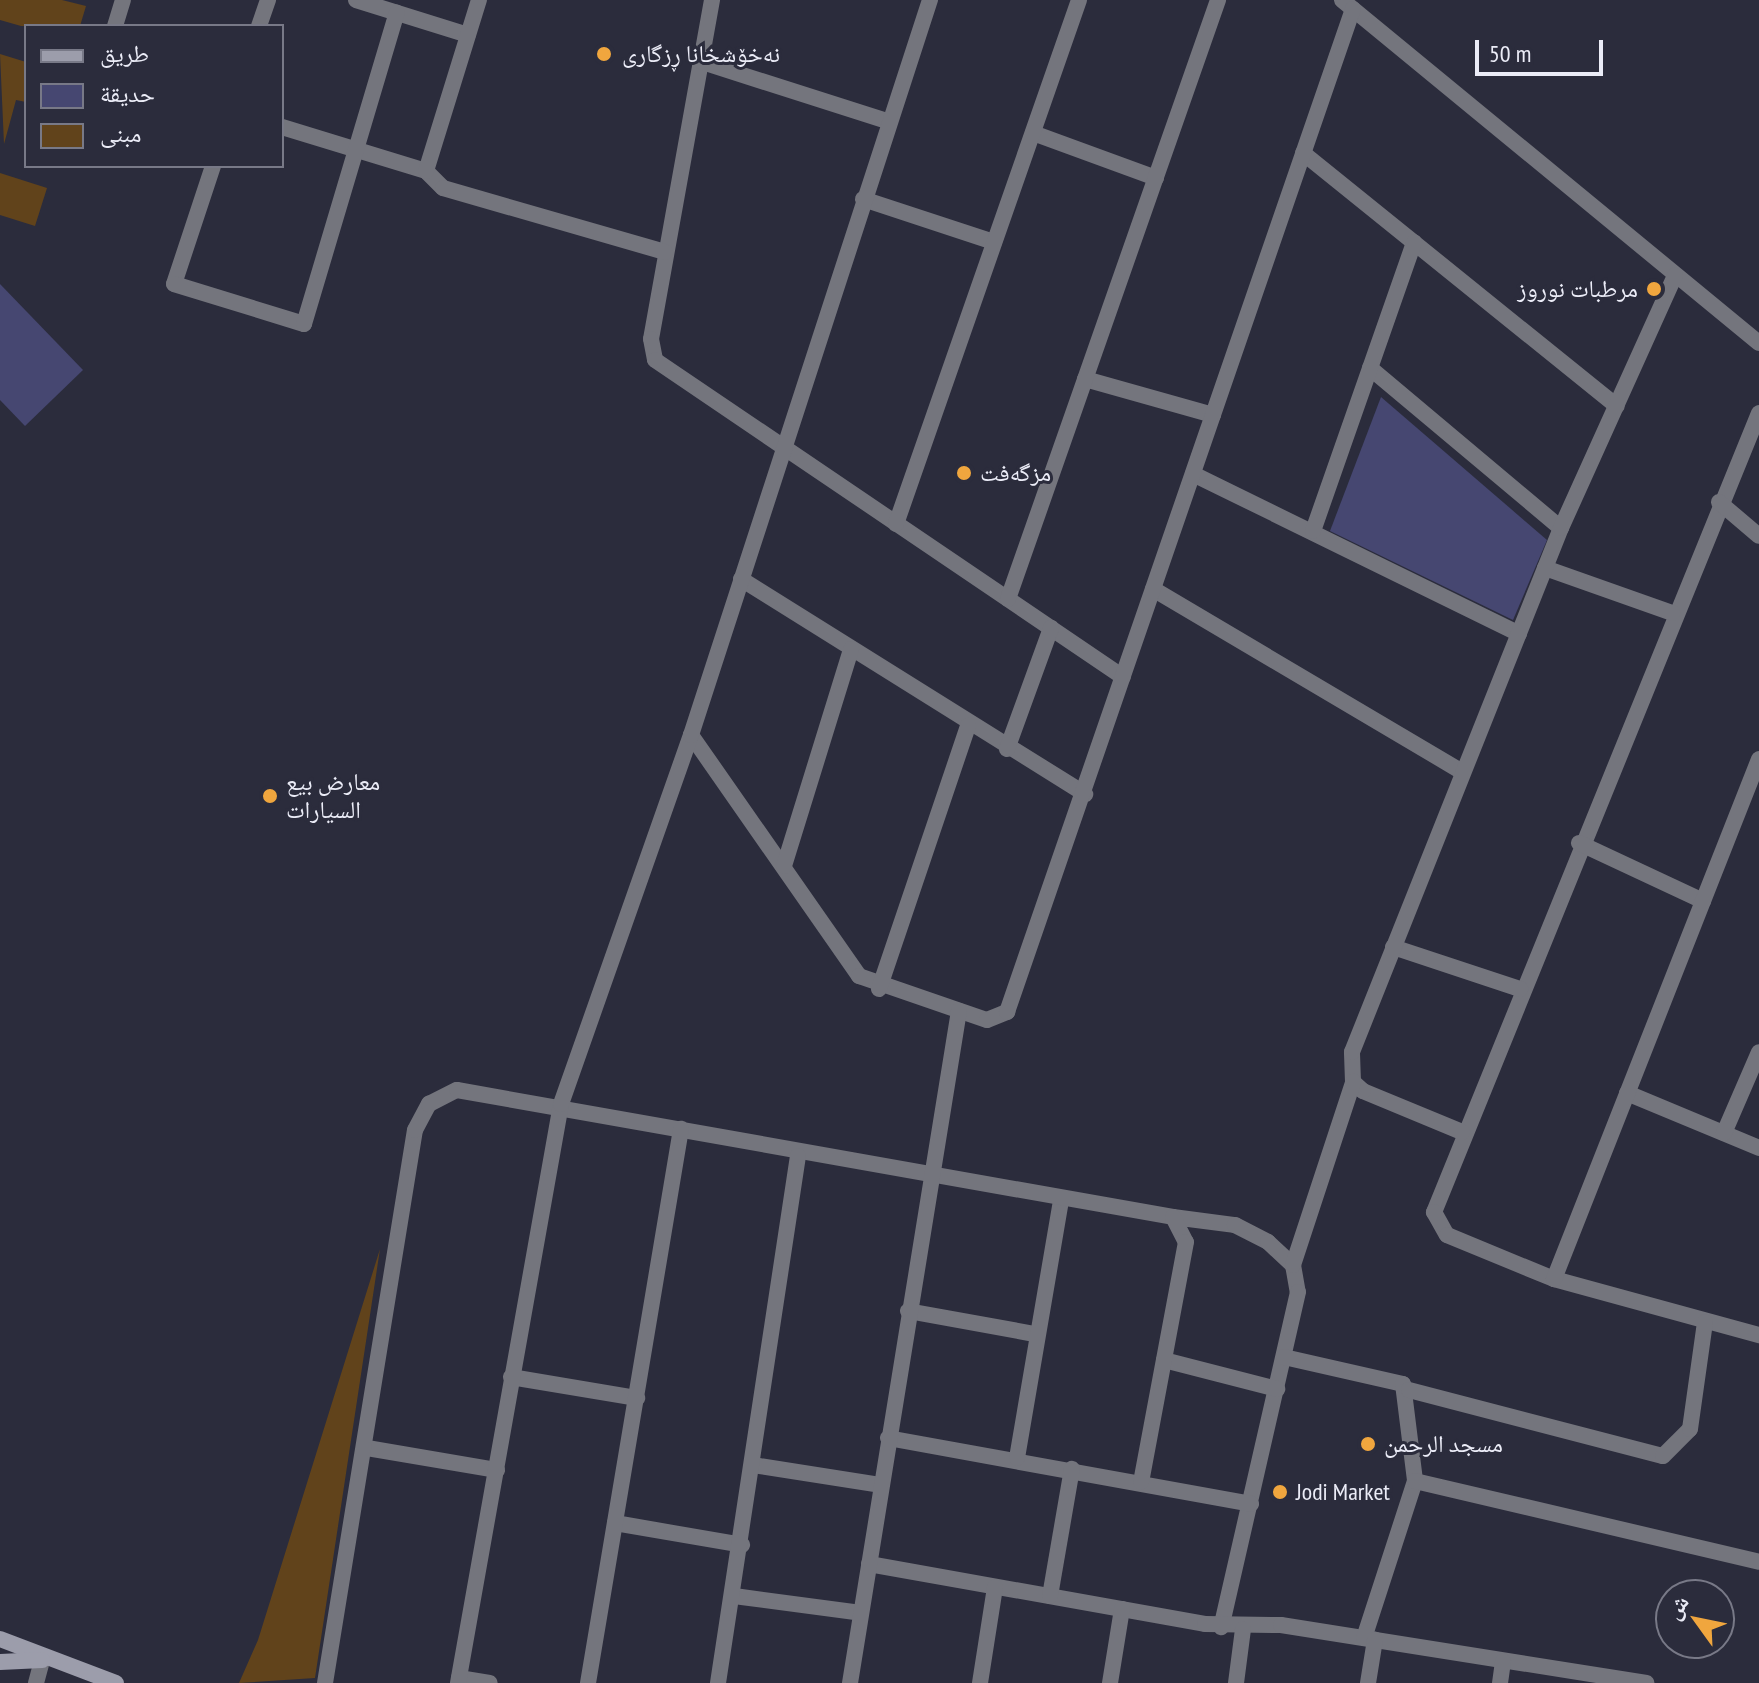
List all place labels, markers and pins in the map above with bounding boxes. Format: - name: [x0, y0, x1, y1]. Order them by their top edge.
- place label: نەخۆشخانا ڕزگاری: [622, 40, 780, 68]
- marker: نەخۆشخانا ڕزگاری: [593, 43, 615, 65]
- place label: مرطبات نوروز: [1517, 275, 1638, 303]
- marker: مرطبات نوروز: [1645, 280, 1663, 298]
- place label: مزگەفت: [980, 459, 1051, 487]
- marker: مزگەفت: [955, 464, 973, 482]
- place label: معارض بيع السيارات: [286, 768, 380, 824]
- marker: معارض بيع السيارات: [261, 787, 279, 805]
- place label: مسجد الرحمن: [1384, 1430, 1503, 1458]
- marker: مسجد الرحمن: [1359, 1435, 1377, 1453]
- place label: Jodi Market: [1296, 1478, 1390, 1506]
- marker: Jodi Market: [1271, 1483, 1289, 1501]

